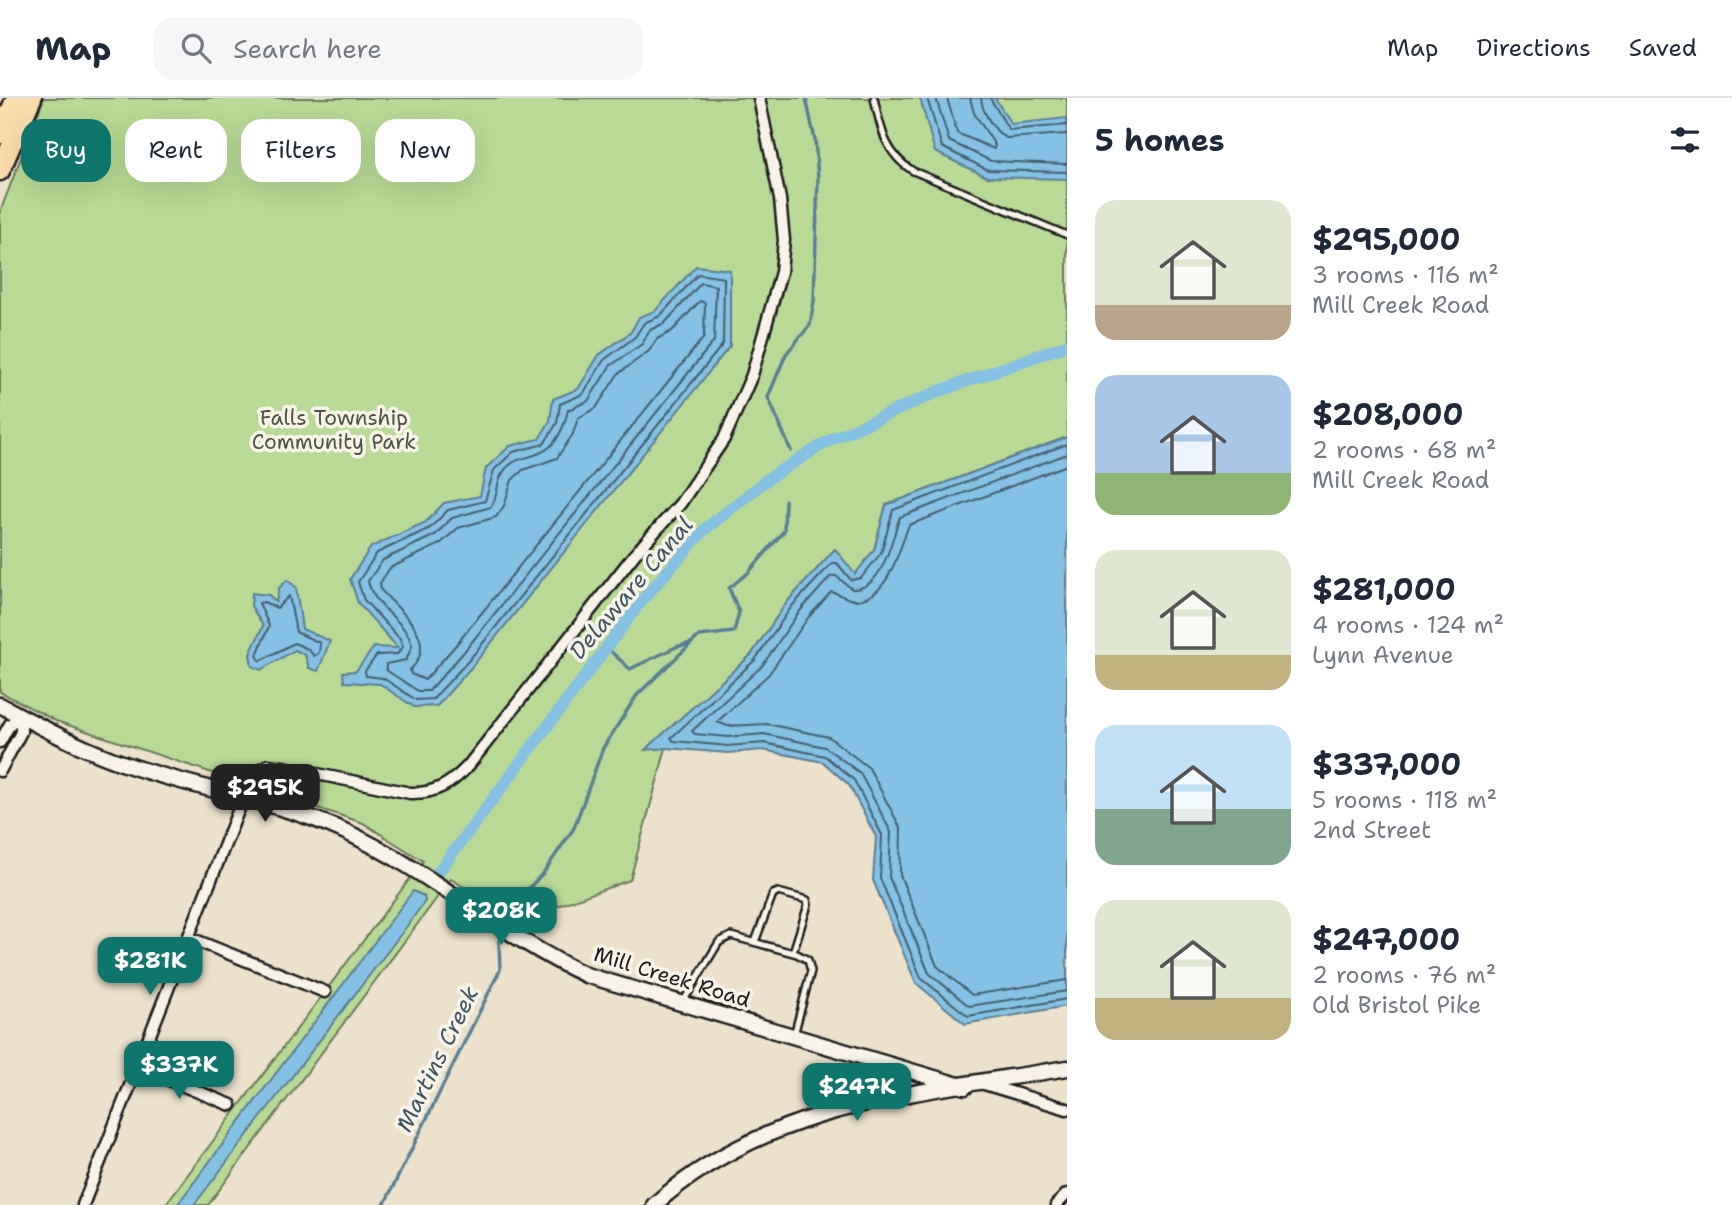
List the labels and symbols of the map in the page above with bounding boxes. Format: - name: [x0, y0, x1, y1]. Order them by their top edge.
- park label: Falls Township Community Park: [252, 404, 416, 456]
- water label: Delaware Canal: [562, 510, 700, 666]
- pin: $295K: [216, 764, 314, 824]
- pin: $208K: [452, 888, 550, 947]
- pin: $281K: [101, 937, 199, 997]
- street label: Mill Creek Road: [590, 940, 754, 1014]
- water label: Martins Creek: [389, 981, 485, 1137]
- pin: $337K: [130, 1042, 228, 1101]
- pin: $247K: [808, 1063, 906, 1123]

